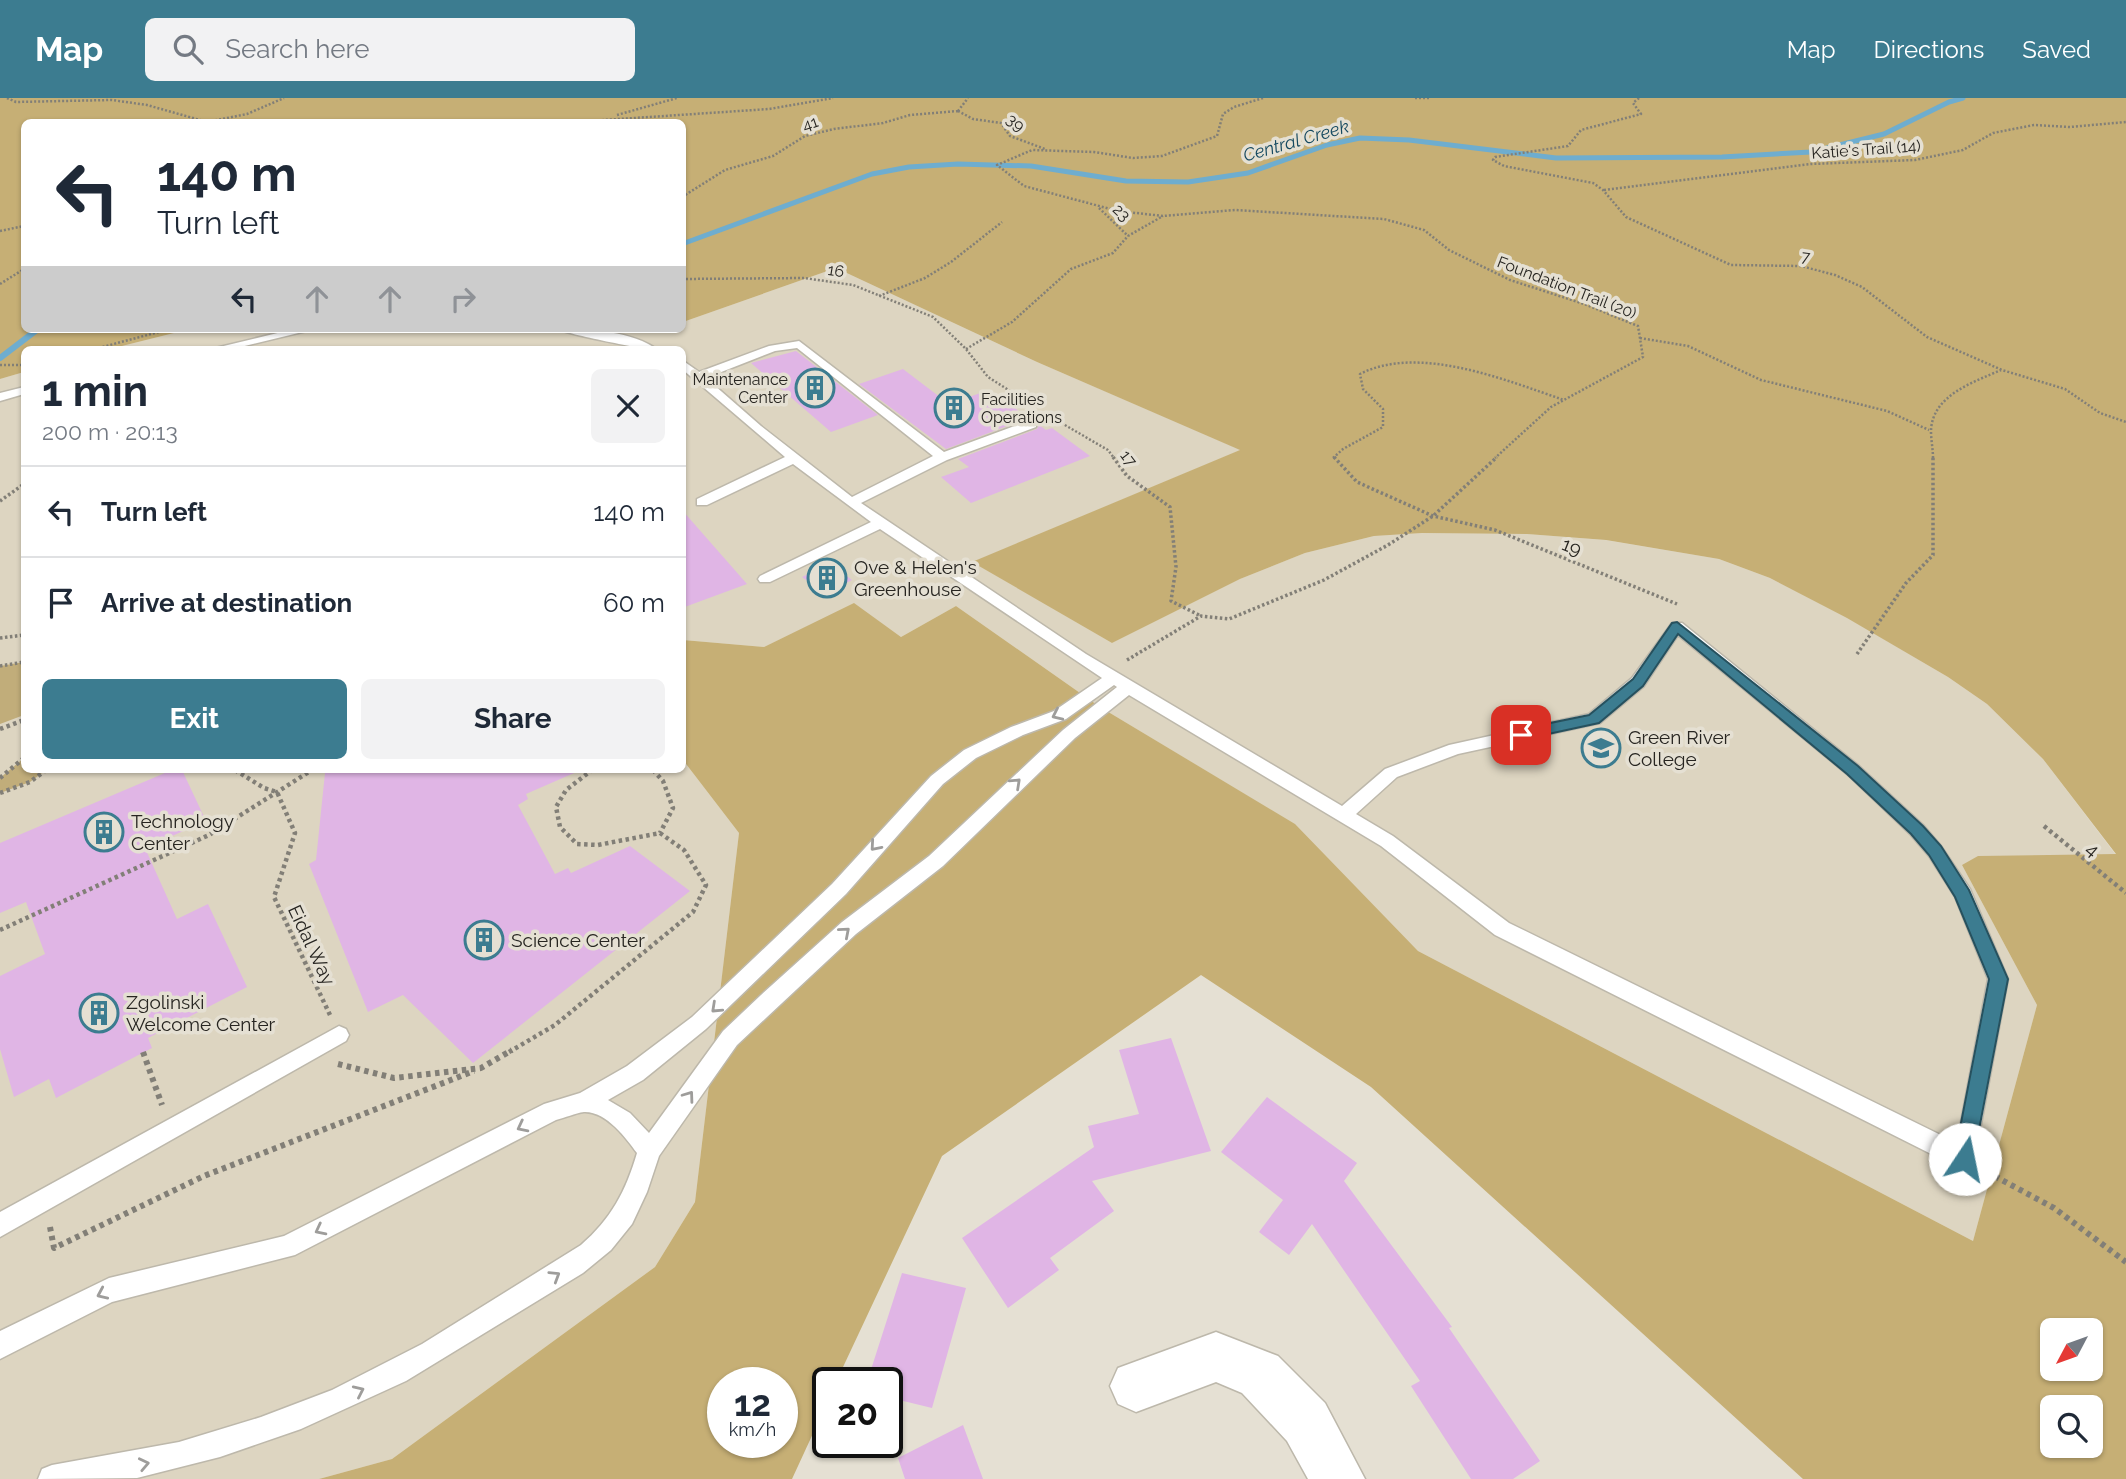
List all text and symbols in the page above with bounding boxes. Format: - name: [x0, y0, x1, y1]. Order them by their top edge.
- search box: [145, 18, 635, 81]
- text: Map: [35, 30, 103, 69]
- icon: search: [169, 30, 207, 68]
- text: Search here: [225, 34, 370, 64]
- text: Map: [1787, 35, 1836, 64]
- text: Directions: [1874, 35, 1984, 64]
- text: Saved: [2022, 35, 2091, 64]
- street label: 39: [1003, 109, 1029, 135]
- street label: 41: [800, 112, 821, 135]
- water label: Central Creek: [1240, 115, 1352, 166]
- street label: Katie's Trail (14): [1811, 136, 1921, 163]
- text: 140 m: [157, 145, 297, 202]
- icon: left: [42, 147, 133, 238]
- street label: 23: [1109, 200, 1134, 225]
- text: Turn left: [157, 204, 279, 241]
- street label: 7: [1800, 246, 1812, 267]
- street label: Foundation Trail (20): [1494, 252, 1639, 323]
- street label: 16: [826, 260, 846, 281]
- icon: left: [225, 280, 263, 318]
- icon: ahead: [298, 280, 336, 318]
- icon: ahead: [371, 280, 409, 318]
- icon: right: [444, 280, 482, 318]
- text: 1 min: [42, 367, 148, 416]
- building icon: Maintenance Center: [794, 367, 836, 409]
- button: close: [591, 369, 665, 443]
- place label: Maintenance Center: [693, 370, 788, 407]
- building icon: Facilities Operations: [933, 387, 975, 429]
- place label: Facilities Operations: [981, 390, 1062, 427]
- text: 200 m · 20:13: [42, 418, 178, 445]
- street label: 17: [1116, 446, 1141, 470]
- icon: left: [42, 493, 80, 531]
- text: Turn left: [101, 497, 207, 527]
- text: 140 m: [593, 497, 665, 527]
- street label: 19: [1559, 532, 1585, 560]
- place label: Ove & Helen's Greenhouse: [854, 556, 977, 600]
- building icon: Ove & Helen's Greenhouse: [806, 557, 848, 599]
- icon: arrive: [42, 584, 80, 622]
- text: Arrive at destination: [101, 588, 352, 618]
- text: 60 m: [603, 588, 665, 618]
- button: Exit: [42, 679, 347, 759]
- button: Share: [361, 679, 665, 759]
- pin: [1491, 705, 1551, 765]
- one-way arrow: [1052, 707, 1064, 721]
- icon: arrive: [1502, 716, 1540, 754]
- place label: Green River College: [1628, 726, 1731, 770]
- school or university icon: Green River College: [1580, 727, 1622, 769]
- one-way arrow: [1008, 779, 1021, 791]
- place label: Technology Center: [131, 810, 234, 854]
- building icon: Technology Center: [83, 811, 125, 853]
- street label: 4: [2082, 837, 2104, 861]
- one-way arrow: [871, 838, 884, 851]
- street label: Eidal Way: [284, 901, 340, 989]
- building icon: Science Center: [463, 919, 505, 961]
- one-way arrow: [837, 928, 850, 940]
- place label: Science Center: [511, 929, 645, 951]
- place label: Zgolinski Welcome Center: [126, 991, 276, 1035]
- building icon: Zgolinski Welcome Center: [78, 992, 120, 1034]
- one-way arrow: [711, 999, 724, 1012]
- one-way arrow: [680, 1091, 693, 1104]
- one-way arrow: [517, 1118, 529, 1132]
- position arrow: [1928, 1122, 2002, 1196]
- one-way arrow: [314, 1222, 327, 1236]
- one-way arrow: [547, 1272, 560, 1285]
- one-way arrow: [97, 1286, 109, 1300]
- north arrow: [2040, 1318, 2104, 1381]
- map controls: [2040, 1318, 2103, 1458]
- speed limit sign: 20: [812, 1367, 903, 1458]
- text: 12: [734, 1383, 771, 1424]
- one-way arrow: [351, 1385, 364, 1399]
- button: search: [2040, 1395, 2103, 1458]
- text: km/h: [729, 1419, 776, 1440]
- one-way arrow: [138, 1458, 150, 1473]

